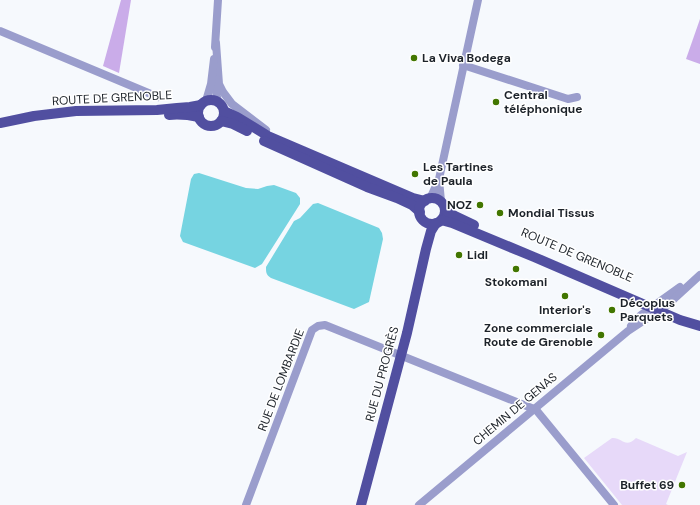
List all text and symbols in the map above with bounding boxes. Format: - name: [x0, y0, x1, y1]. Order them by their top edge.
- place label: La Viva Bodega: [422, 50, 511, 66]
- marker: La Viva Bodega: [409, 53, 419, 63]
- street label: ROUTE DE GRENOBLE: [52, 87, 173, 109]
- place label: Central téléphonique: [504, 87, 582, 117]
- marker: Central téléphonique: [491, 97, 501, 107]
- place label: Les Tartines de Paula: [423, 159, 493, 189]
- marker: Les Tartines de Paula: [410, 169, 420, 179]
- place label: NOZ: [447, 197, 472, 213]
- marker: NOZ: [475, 200, 485, 210]
- place label: Mondial Tissus: [508, 205, 595, 221]
- marker: Mondial Tissus: [495, 208, 505, 218]
- street label: ROUTE DE GRENOBLE: [519, 224, 636, 286]
- place label: Lidl: [467, 247, 488, 263]
- marker: Lidl: [454, 250, 464, 260]
- marker: Stokomani: [511, 264, 521, 274]
- place label: Stokomani: [485, 274, 547, 290]
- marker: Interior's: [560, 291, 570, 301]
- place label: Décoplus Parquets: [620, 295, 675, 325]
- place label: Interior's: [539, 302, 591, 318]
- marker: Décoplus Parquets: [607, 305, 617, 315]
- place label: Zone commerciale Route de Grenoble: [484, 320, 593, 350]
- street label: RUE DU PROGRÈS: [362, 325, 402, 423]
- street label: RUE DE LOMBARDIE: [254, 326, 308, 433]
- marker: Zone commerciale Route de Grenoble: [596, 330, 606, 340]
- street label: CHEMIN DE GENAS: [470, 369, 560, 449]
- place label: Buffet 69: [620, 477, 674, 493]
- marker: Buffet 69: [677, 480, 687, 490]

